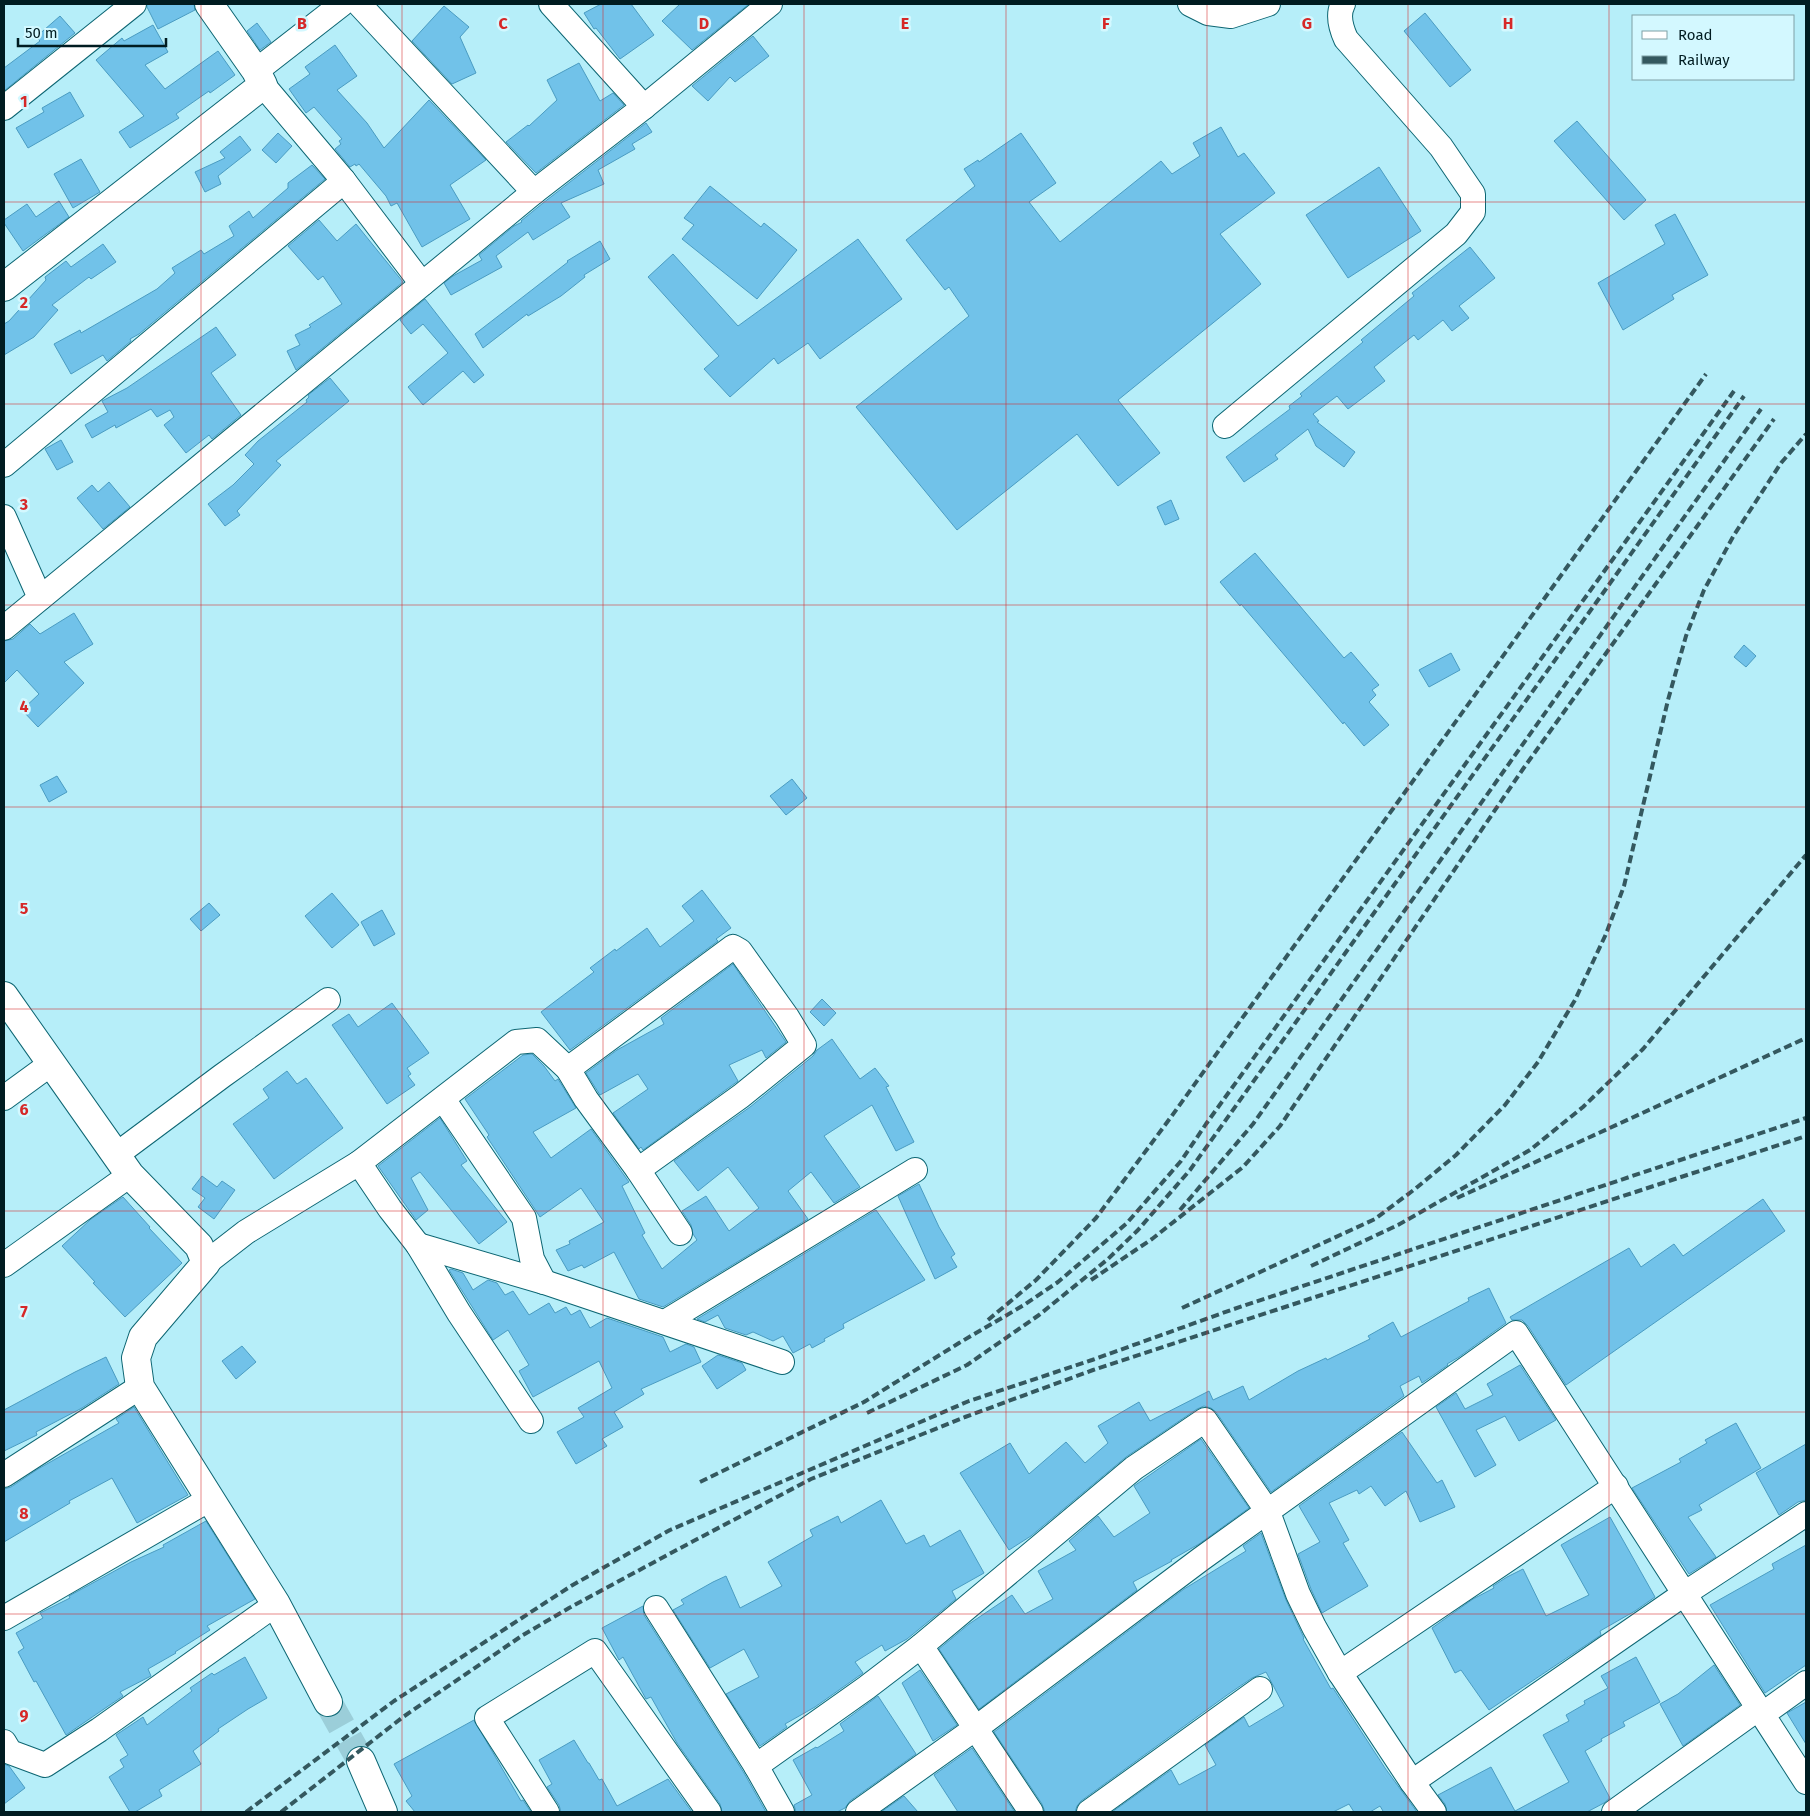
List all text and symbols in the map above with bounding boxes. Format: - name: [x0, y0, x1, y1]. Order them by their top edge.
- text: B: [297, 14, 307, 33]
- text: C: [498, 14, 508, 33]
- text: D: [699, 14, 709, 33]
- text: E: [901, 14, 909, 33]
- text: F: [1102, 14, 1110, 33]
- text: G: [1302, 14, 1312, 33]
- text: H: [1503, 14, 1513, 33]
- scale bar: [18, 15, 165, 47]
- legend: [1632, 15, 1795, 80]
- text: 50 m: [25, 24, 58, 42]
- text: Road: [1678, 26, 1713, 44]
- text: Railway: [1678, 51, 1730, 69]
- text: 1: [20, 92, 28, 111]
- text: 2: [20, 293, 28, 312]
- text: 3: [19, 495, 28, 514]
- text: 4: [19, 697, 29, 716]
- text: 5: [20, 899, 29, 918]
- text: 6: [19, 1100, 29, 1119]
- text: 7: [20, 1302, 28, 1321]
- text: 8: [19, 1504, 29, 1523]
- text: 9: [20, 1706, 29, 1725]

